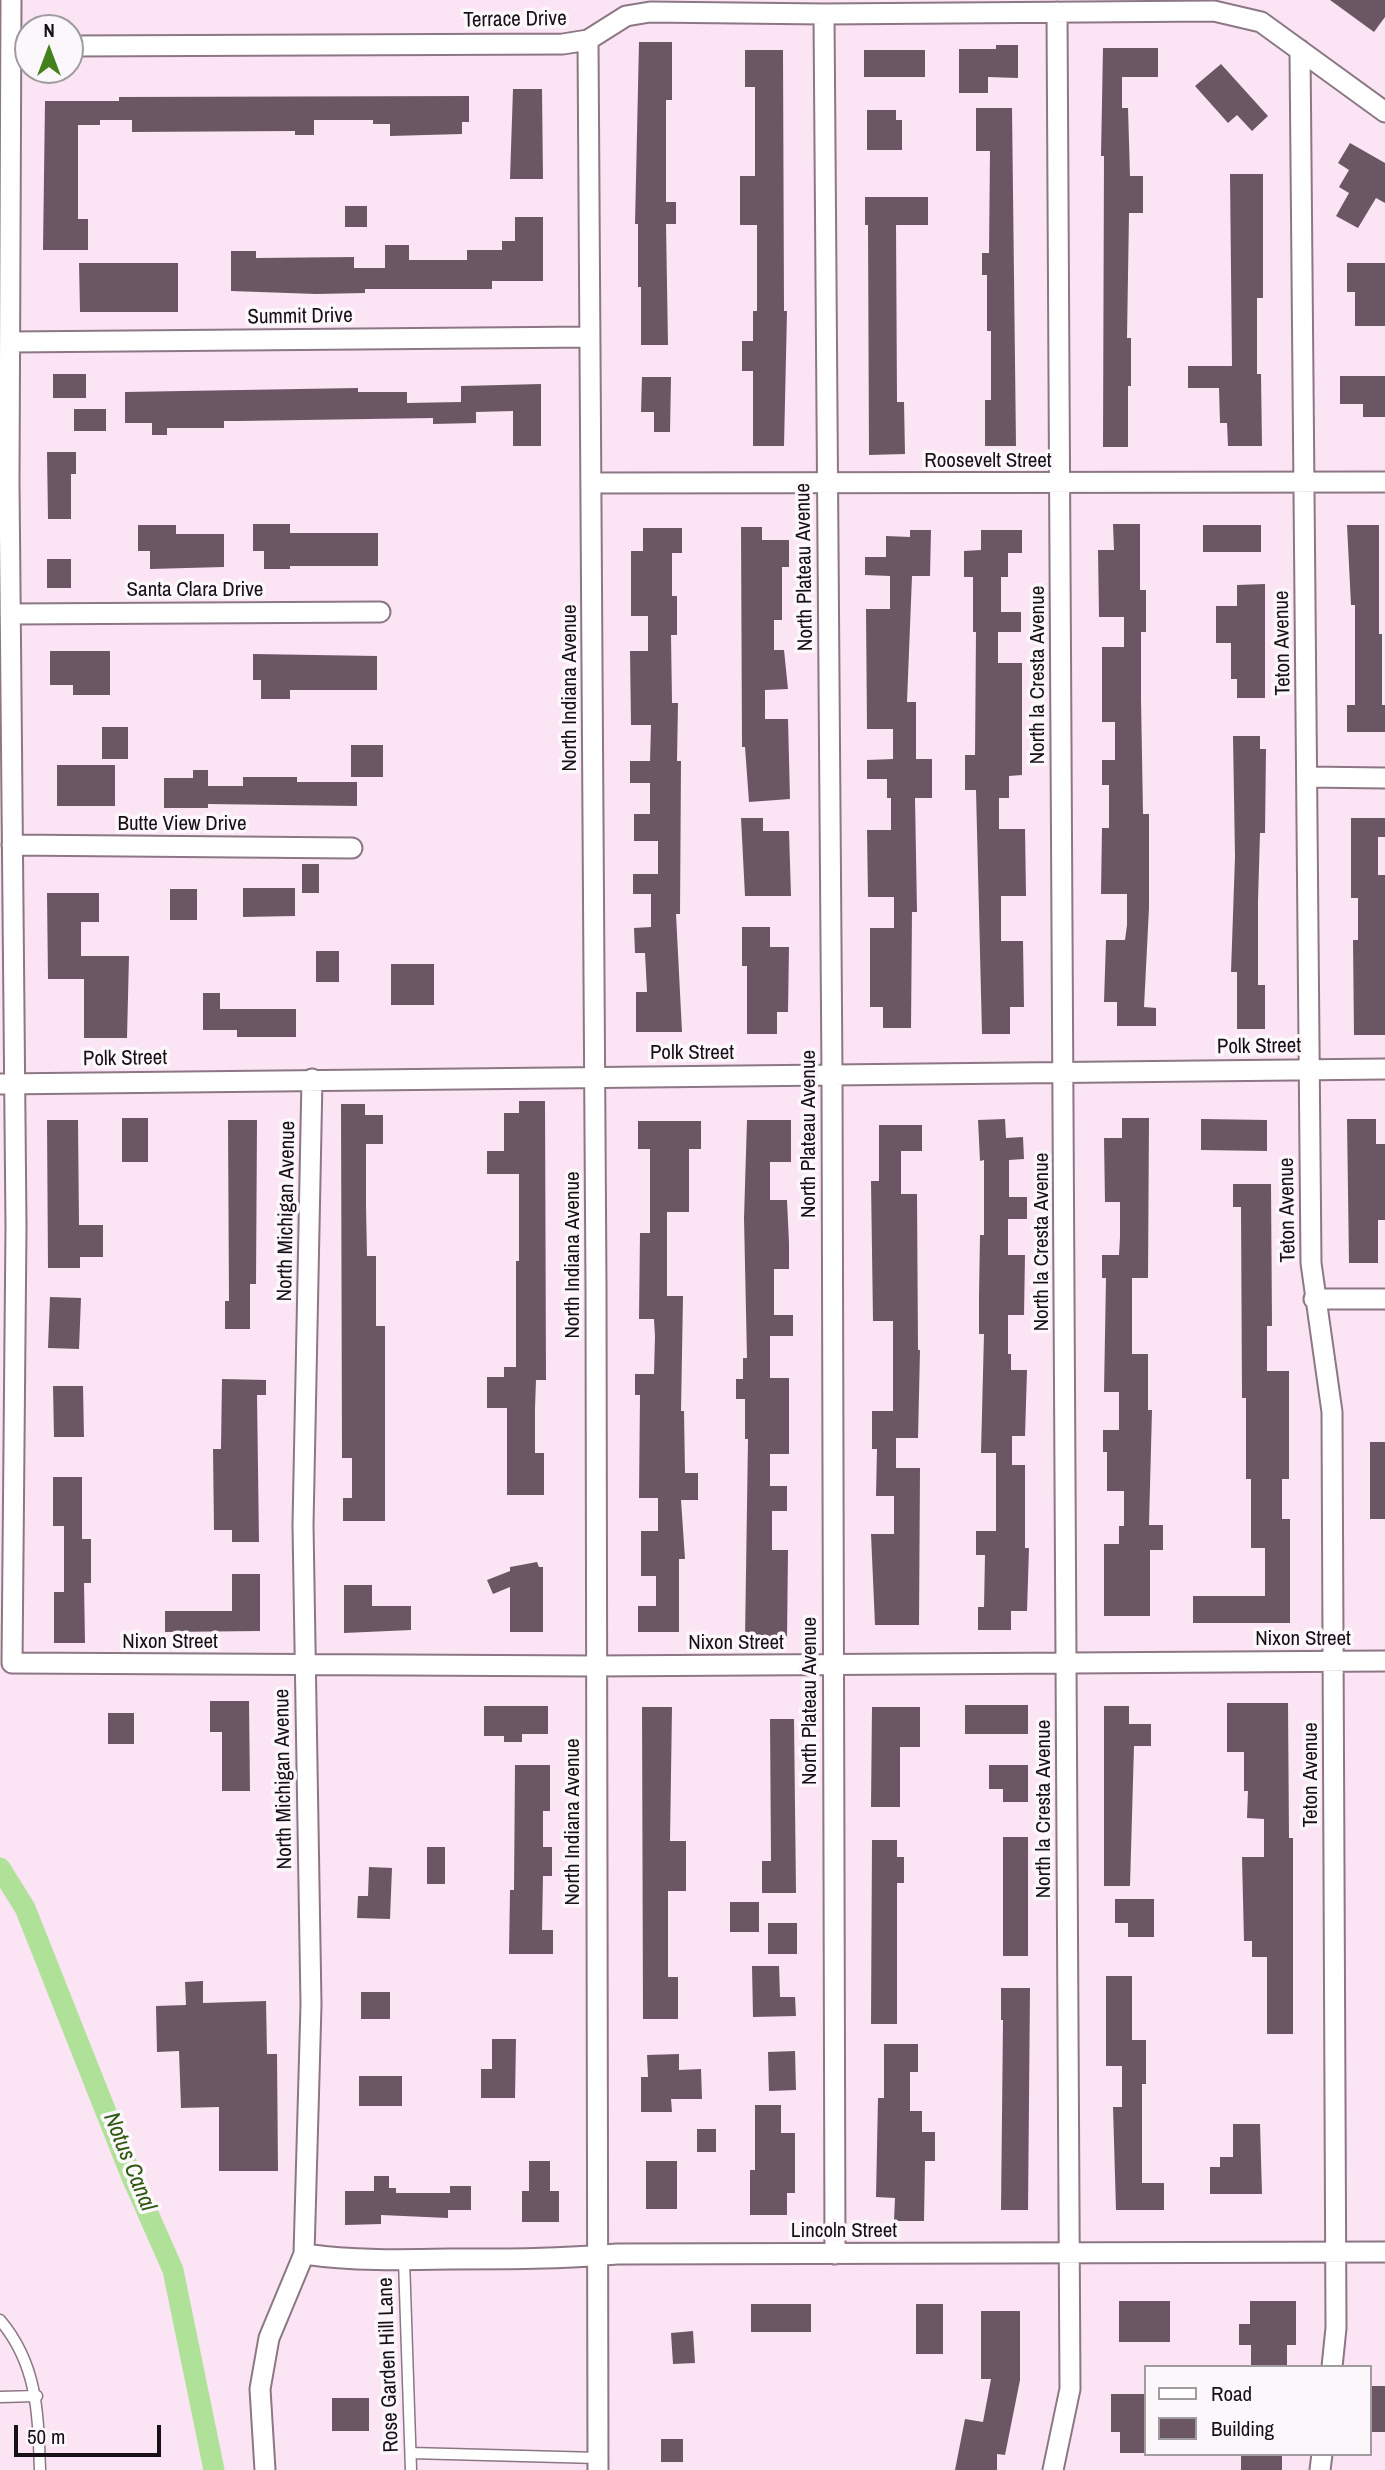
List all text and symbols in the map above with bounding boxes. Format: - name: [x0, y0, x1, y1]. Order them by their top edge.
- street label: Terrace Drive: [463, 7, 567, 33]
- north arrow: [14, 14, 84, 84]
- text: N: [43, 17, 55, 43]
- street label: Summit Drive: [247, 303, 353, 331]
- street label: Roosevelt Street: [924, 448, 1052, 474]
- street label: North Plateau Avenue: [791, 483, 819, 651]
- street label: Santa Clara Drive: [127, 577, 263, 603]
- street label: North la Cresta Avenue: [1025, 586, 1051, 764]
- street label: Teton Avenue: [1269, 590, 1297, 696]
- street label: North Indiana Avenue: [557, 604, 583, 772]
- street label: Butte View Drive: [118, 811, 246, 837]
- street label: Polk Street: [1217, 1034, 1301, 1060]
- street label: Polk Street: [650, 1040, 734, 1066]
- street label: Polk Street: [83, 1046, 167, 1072]
- street label: North Plateau Avenue: [796, 1050, 822, 1218]
- street label: North Michigan Avenue: [273, 1120, 301, 1302]
- street label: North la Cresta Avenue: [1029, 1153, 1055, 1331]
- street label: Teton Avenue: [1274, 1157, 1302, 1263]
- street label: North Indiana Avenue: [560, 1171, 586, 1339]
- street label: North Plateau Avenue: [797, 1617, 823, 1785]
- street label: Nixon Street: [1255, 1626, 1351, 1652]
- street label: Nixon Street: [122, 1629, 218, 1655]
- street label: Nixon Street: [688, 1630, 784, 1656]
- street label: North Michigan Avenue: [270, 1688, 298, 1870]
- street label: North la Cresta Avenue: [1031, 1720, 1057, 1898]
- street label: Teton Avenue: [1298, 1722, 1324, 1828]
- street label: North Indiana Avenue: [560, 1738, 586, 1906]
- water label: Notus Canal: [97, 2109, 161, 2215]
- street label: Lincoln Street: [791, 2218, 897, 2244]
- street label: Rose Garden Hill Lane: [373, 2277, 405, 2453]
- legend: [1144, 2365, 1371, 2456]
- text: Road: [1211, 2379, 1252, 2408]
- scale bar: [18, 2410, 164, 2454]
- text: Building: [1211, 2414, 1274, 2443]
- text: 50 m: [27, 2422, 65, 2451]

